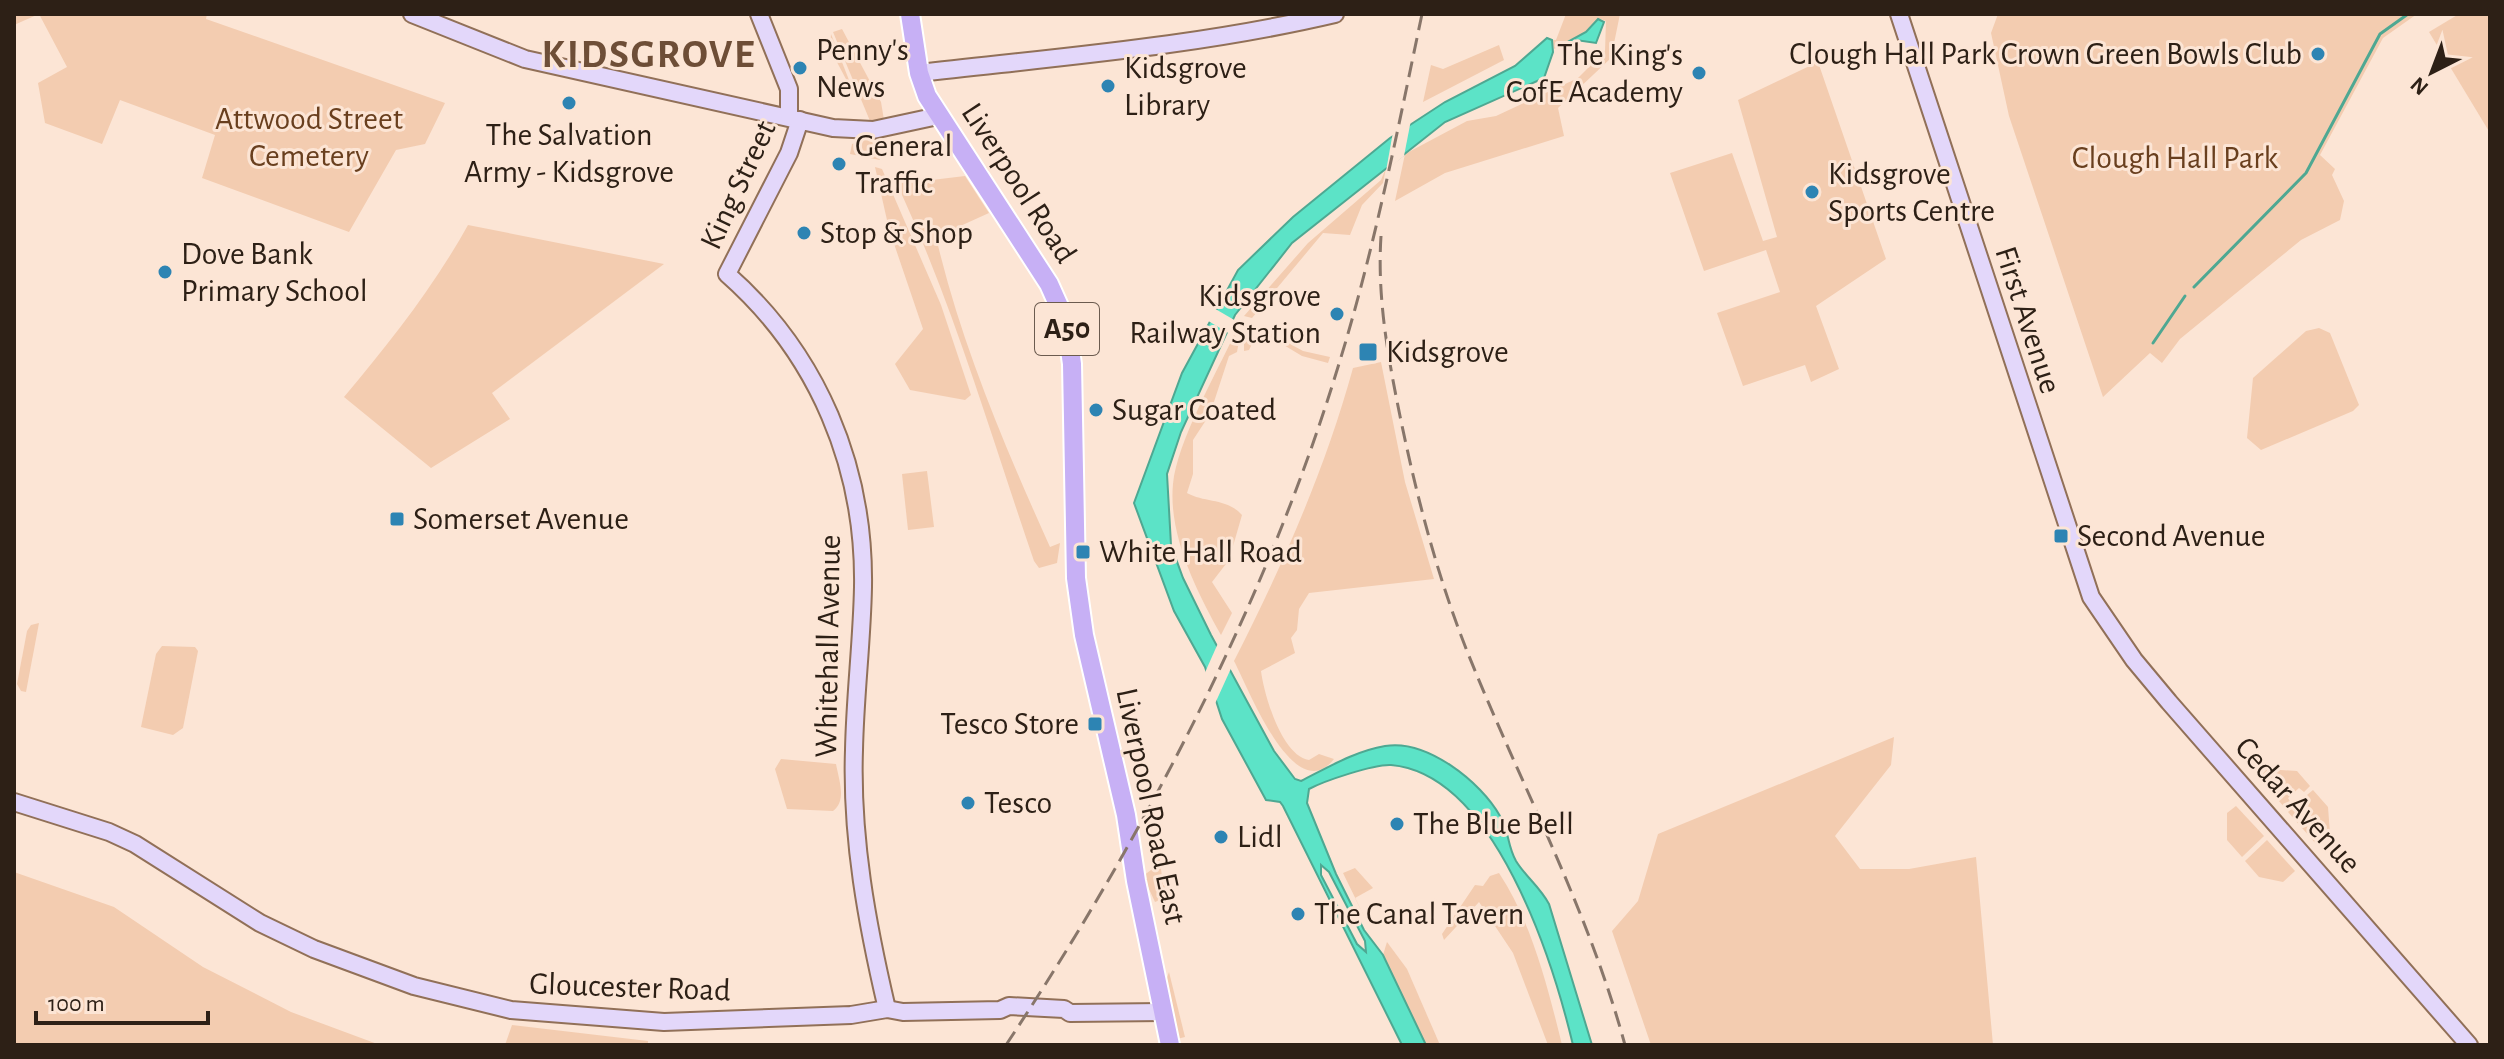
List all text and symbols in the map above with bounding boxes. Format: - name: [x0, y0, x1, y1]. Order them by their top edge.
- north arrow: [2392, 32, 2472, 112]
- place label: Penny's News: [816, 34, 909, 103]
- district label: KIDSGROVE: [542, 35, 756, 75]
- place label: Clough Hall Park Crown Green Bowls Club: [1789, 38, 2302, 70]
- place label: The King's CofE Academy: [1506, 39, 1683, 108]
- marker: Clough Hall Park Crown Green Bowls Club: [2309, 45, 2327, 63]
- place label: Kidsgrove Library: [1124, 52, 1247, 121]
- marker: Penny's News: [791, 59, 809, 77]
- marker: The King's CofE Academy: [1690, 64, 1708, 82]
- text: N: [2406, 73, 2432, 99]
- marker: Kidsgrove Library: [1099, 77, 1117, 95]
- marker: The Salvation Army - Kidsgrove: [560, 94, 578, 112]
- street label: Liverpool Road: [956, 97, 1082, 269]
- park label: Attwood Street Cemetery: [215, 103, 403, 172]
- street label: King Street: [694, 116, 782, 254]
- place label: The Salvation Army - Kidsgrove: [464, 119, 674, 188]
- place label: General Traffic: [855, 130, 952, 199]
- park label: Clough Hall Park: [2072, 142, 2279, 174]
- marker: General Traffic: [830, 155, 848, 173]
- place label: Kidsgrove Sports Centre: [1828, 158, 1995, 227]
- marker: Kidsgrove Sports Centre: [1803, 183, 1821, 201]
- place label: Stop & Shop: [820, 217, 973, 249]
- marker: Stop & Shop: [795, 224, 813, 242]
- place label: Dove Bank Primary School: [181, 238, 368, 307]
- street label: First Avenue: [1989, 243, 2067, 397]
- marker: Dove Bank Primary School: [156, 263, 174, 281]
- place label: Kidsgrove Railway Station: [1129, 280, 1321, 349]
- road number: A50: [1035, 303, 1099, 355]
- marker: Kidsgrove Railway Station: [1328, 305, 1346, 323]
- place label: Kidsgrove: [1386, 336, 1509, 368]
- marker: Kidsgrove: [1357, 341, 1379, 363]
- place label: Sugar Coated: [1112, 394, 1276, 426]
- marker: Sugar Coated: [1087, 401, 1105, 419]
- place label: Somerset Avenue: [413, 503, 629, 535]
- marker: Somerset Avenue: [388, 510, 406, 528]
- place label: Second Avenue: [2077, 520, 2266, 552]
- marker: Second Avenue: [2052, 527, 2070, 545]
- street label: Whitehall Avenue: [810, 534, 846, 758]
- place label: White Hall Road: [1099, 536, 1302, 568]
- marker: White Hall Road: [1074, 543, 1092, 561]
- street label: Liverpool Road East: [1110, 685, 1192, 927]
- place label: Tesco Store: [940, 708, 1079, 740]
- marker: Tesco Store: [1086, 715, 1104, 733]
- street label: Cedar Avenue: [2229, 731, 2367, 879]
- place label: Tesco: [984, 787, 1052, 819]
- marker: Tesco: [959, 794, 977, 812]
- place label: The Blue Bell: [1413, 808, 1574, 840]
- marker: The Blue Bell: [1388, 815, 1406, 833]
- place label: Lidl: [1237, 821, 1283, 853]
- marker: Lidl: [1212, 828, 1230, 846]
- place label: The Canal Tavern: [1314, 898, 1524, 930]
- marker: The Canal Tavern: [1289, 905, 1307, 923]
- street label: Gloucester Road: [529, 967, 731, 1007]
- scale bar: [36, 975, 208, 1025]
- text: 100 m: [48, 992, 105, 1016]

